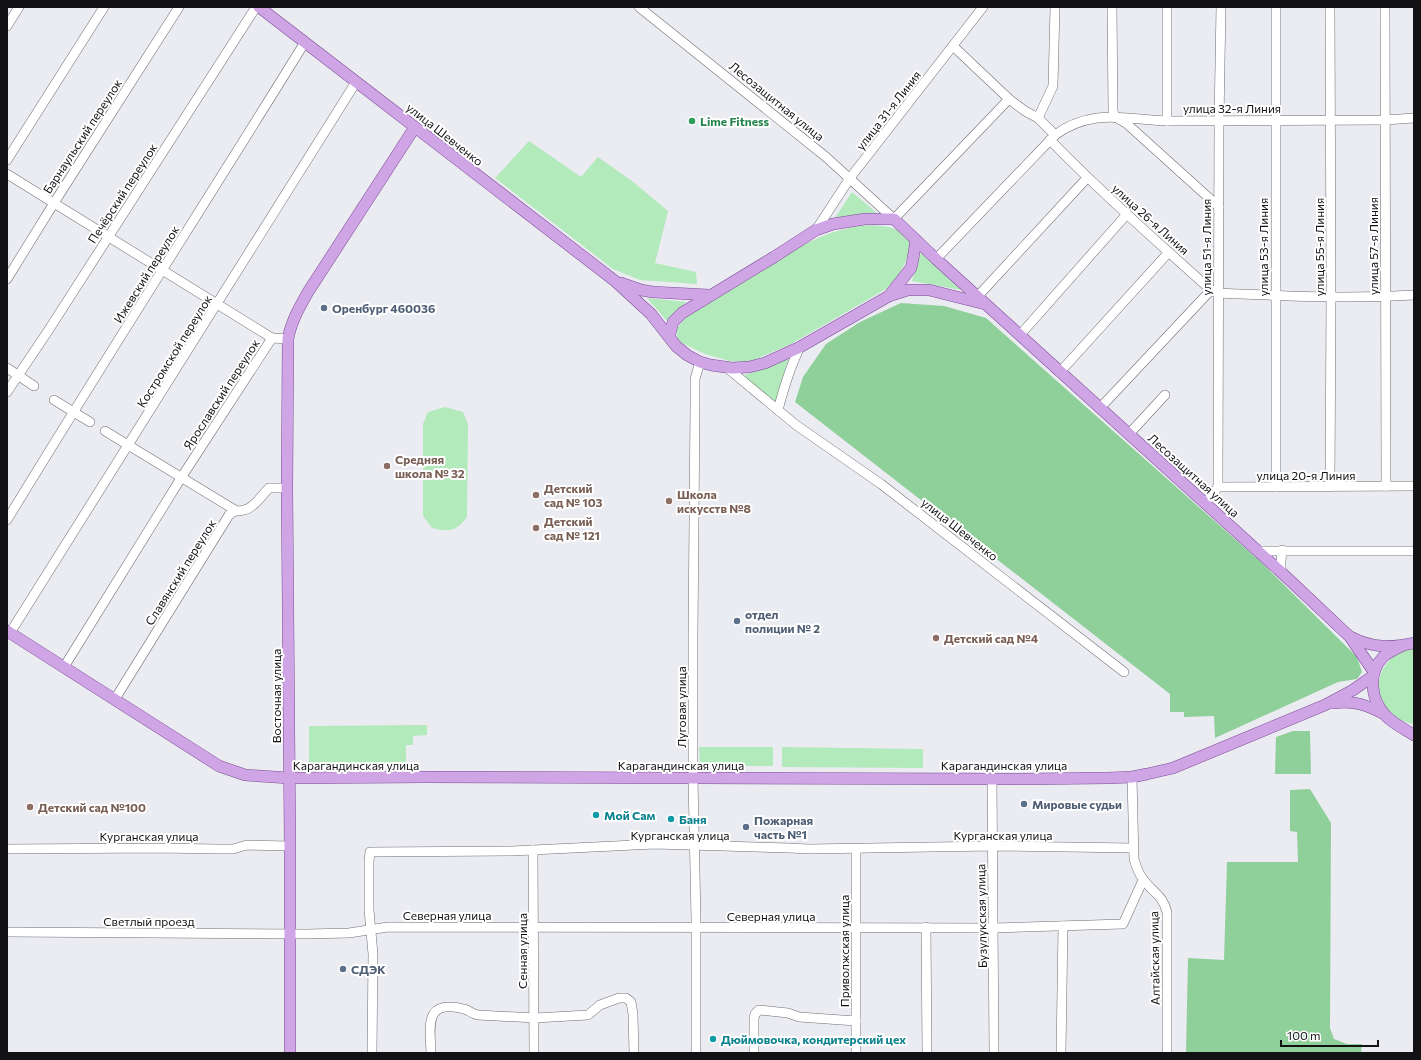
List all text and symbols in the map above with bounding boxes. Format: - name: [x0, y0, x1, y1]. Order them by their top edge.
- street label: Лесозащитная улица: [727, 59, 827, 143]
- street label: улица 31-я Линия: [853, 68, 923, 152]
- street label: Барнаульский переулок: [40, 76, 125, 196]
- street label: улица Шевченко: [404, 100, 486, 168]
- street label: улица 32-я Линия: [1183, 101, 1281, 115]
- place label: Lime Fitness: [700, 114, 770, 128]
- marker: Lime Fitness: [687, 116, 697, 126]
- street label: Печёрский переулок: [85, 140, 160, 246]
- street label: улица 26-я Линия: [1110, 181, 1192, 257]
- street label: улица 57-я Линия: [1366, 197, 1380, 295]
- street label: улица 53-я Линия: [1256, 198, 1270, 296]
- street label: улица 55-я Линия: [1312, 198, 1326, 296]
- street label: улица 51-я Линия: [1199, 199, 1213, 295]
- street label: Ижевский переулок: [110, 222, 182, 325]
- street label: Костромской переулок: [134, 292, 215, 410]
- place label: Оренбург 460036: [332, 301, 435, 315]
- marker: Оренбург 460036: [319, 303, 329, 313]
- street label: Ярославский переулок: [180, 336, 262, 452]
- street label: Лесозащитная улица: [1146, 430, 1242, 520]
- place label: Средняя школа № 32: [395, 452, 465, 480]
- marker: Средняя школа № 32: [382, 461, 392, 471]
- street label: улица 20-я Линия: [1256, 468, 1356, 482]
- place label: Детский сад № 103: [544, 481, 603, 509]
- place label: Школа искусств №8: [677, 487, 751, 515]
- marker: Детский сад № 103: [531, 490, 541, 500]
- street label: улица Шевченко: [919, 495, 1001, 563]
- marker: Школа искусств №8: [664, 496, 674, 506]
- place label: Детский сад № 121: [544, 514, 600, 542]
- street label: Славянский переулок: [142, 516, 219, 627]
- marker: Детский сад № 121: [531, 523, 541, 533]
- place label: отдел полиции № 2: [745, 607, 820, 635]
- marker: отдел полиции № 2: [732, 616, 742, 626]
- place label: Детский сад №4: [944, 631, 1039, 645]
- marker: Детский сад №4: [931, 633, 941, 643]
- street label: Восточная улица: [269, 649, 283, 743]
- street label: Луговая улица: [674, 666, 688, 748]
- street label: Карагандинская улица: [293, 758, 419, 772]
- street label: Карагандинская улица: [618, 758, 744, 772]
- street label: Карагандинская улица: [941, 758, 1067, 772]
- place label: Мировые судьи: [1032, 797, 1122, 811]
- marker: Мировые судьи: [1019, 799, 1029, 809]
- place label: Детский сад №100: [38, 800, 146, 814]
- marker: Детский сад №100: [25, 802, 35, 812]
- place label: Мой Cам: [604, 808, 655, 822]
- marker: Мой Cам: [591, 810, 601, 820]
- place label: Баня: [679, 812, 707, 826]
- place label: Пожарная часть №1: [754, 813, 813, 841]
- marker: Баня: [666, 814, 676, 824]
- marker: Пожарная часть №1: [741, 822, 751, 832]
- street label: Курганская улица: [630, 828, 730, 842]
- street label: Курганская улица: [953, 828, 1053, 842]
- street label: Курганская улица: [99, 829, 199, 843]
- street label: Бузулукская улица: [973, 864, 989, 968]
- street label: Приволжская улица: [837, 895, 851, 1007]
- street label: Северная улица: [403, 908, 491, 922]
- street label: Северная улица: [727, 909, 815, 923]
- street label: Алтайская улица: [1146, 911, 1162, 1005]
- street label: Сенная улица: [515, 913, 529, 989]
- street label: Светлый проезд: [103, 914, 195, 928]
- place label: СДЭК: [351, 962, 386, 976]
- marker: СДЭК: [338, 964, 348, 974]
- scale bar: [1281, 1022, 1378, 1048]
- text: 100 m: [1287, 1028, 1321, 1042]
- place label: Дюймовочка, кондитерский цех: [721, 1032, 906, 1046]
- marker: Дюймовочка, кондитерский цех: [708, 1034, 718, 1044]

